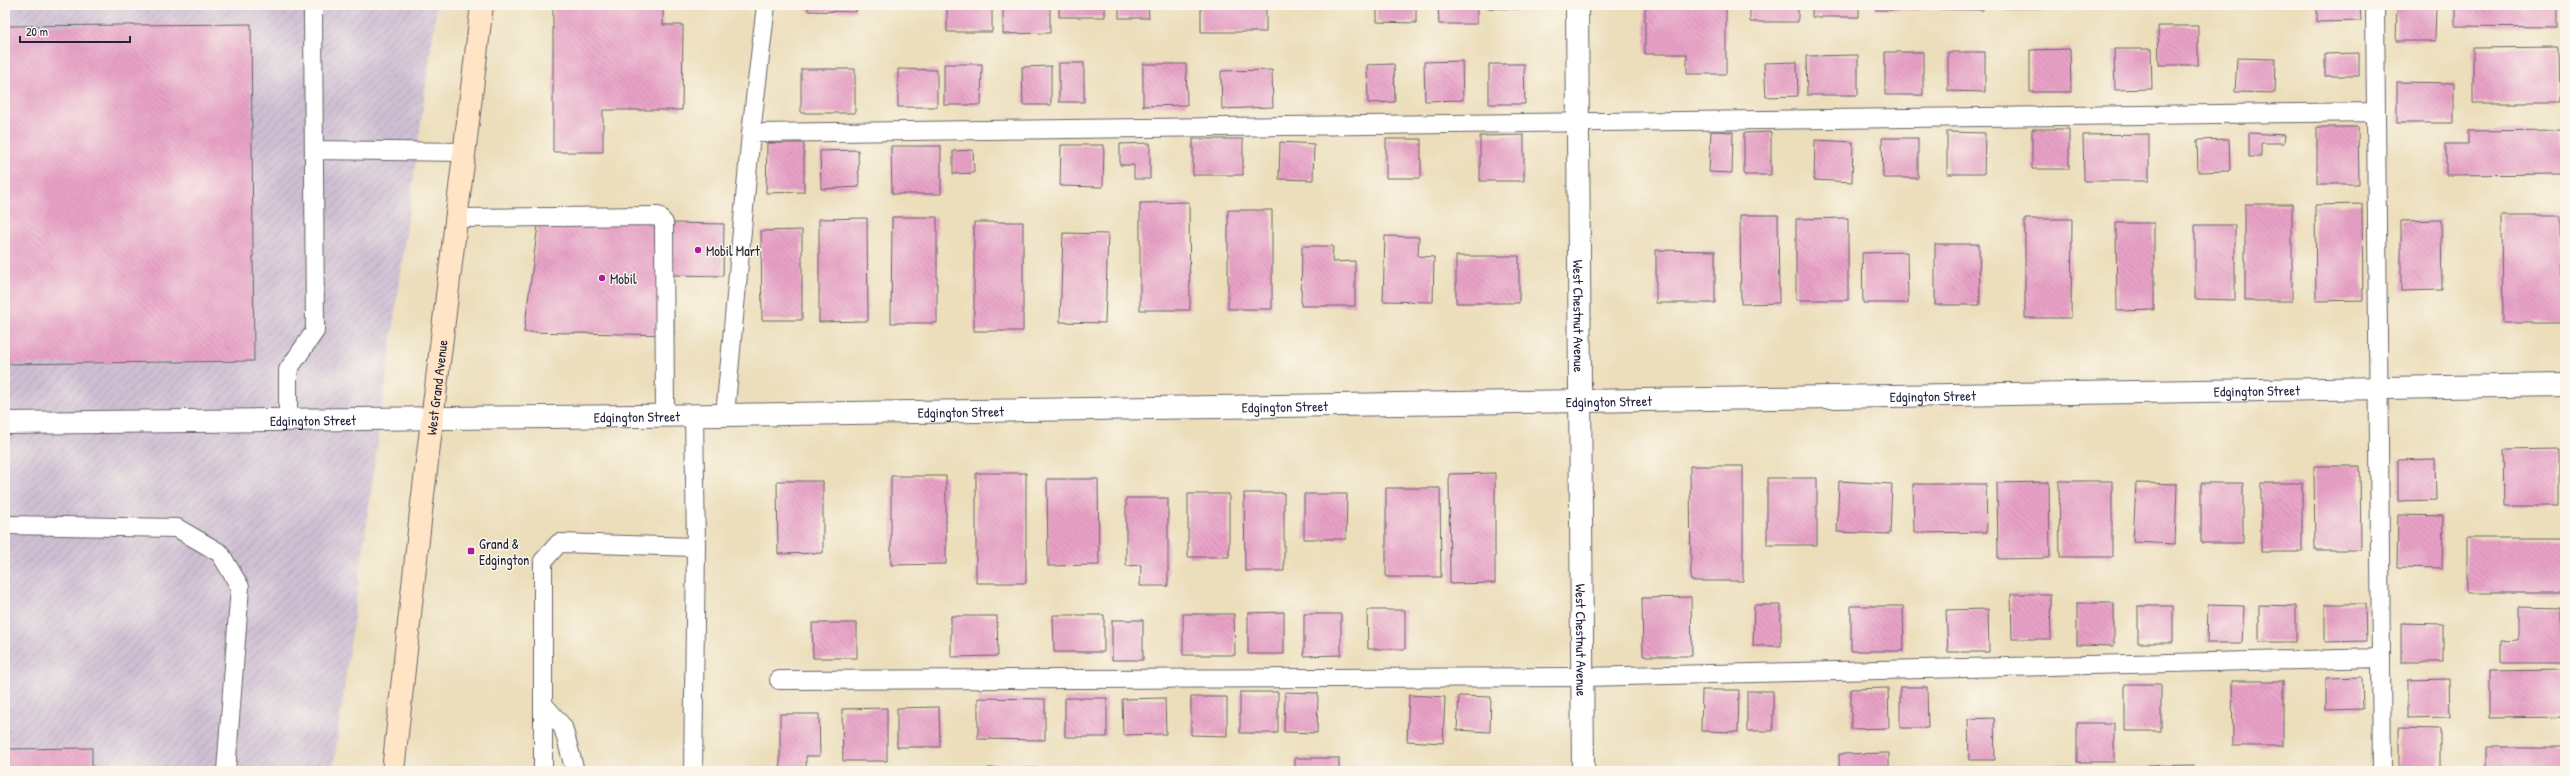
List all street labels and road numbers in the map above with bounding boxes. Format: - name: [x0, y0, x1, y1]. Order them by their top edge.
- street label: West Chestnut Avenue: [1569, 260, 1589, 373]
- street label: West Grand Avenue: [421, 338, 451, 436]
- street label: Edgington Street: [2213, 380, 2300, 401]
- street label: Edgington Street: [1889, 385, 1976, 406]
- street label: Edgington Street: [1566, 390, 1652, 412]
- street label: Edgington Street: [1242, 396, 1328, 417]
- street label: Edgington Street: [918, 401, 1004, 422]
- street label: Edgington Street: [594, 406, 680, 427]
- street label: Edgington Street: [270, 410, 356, 430]
- street label: West Chestnut Avenue: [1572, 584, 1592, 697]

